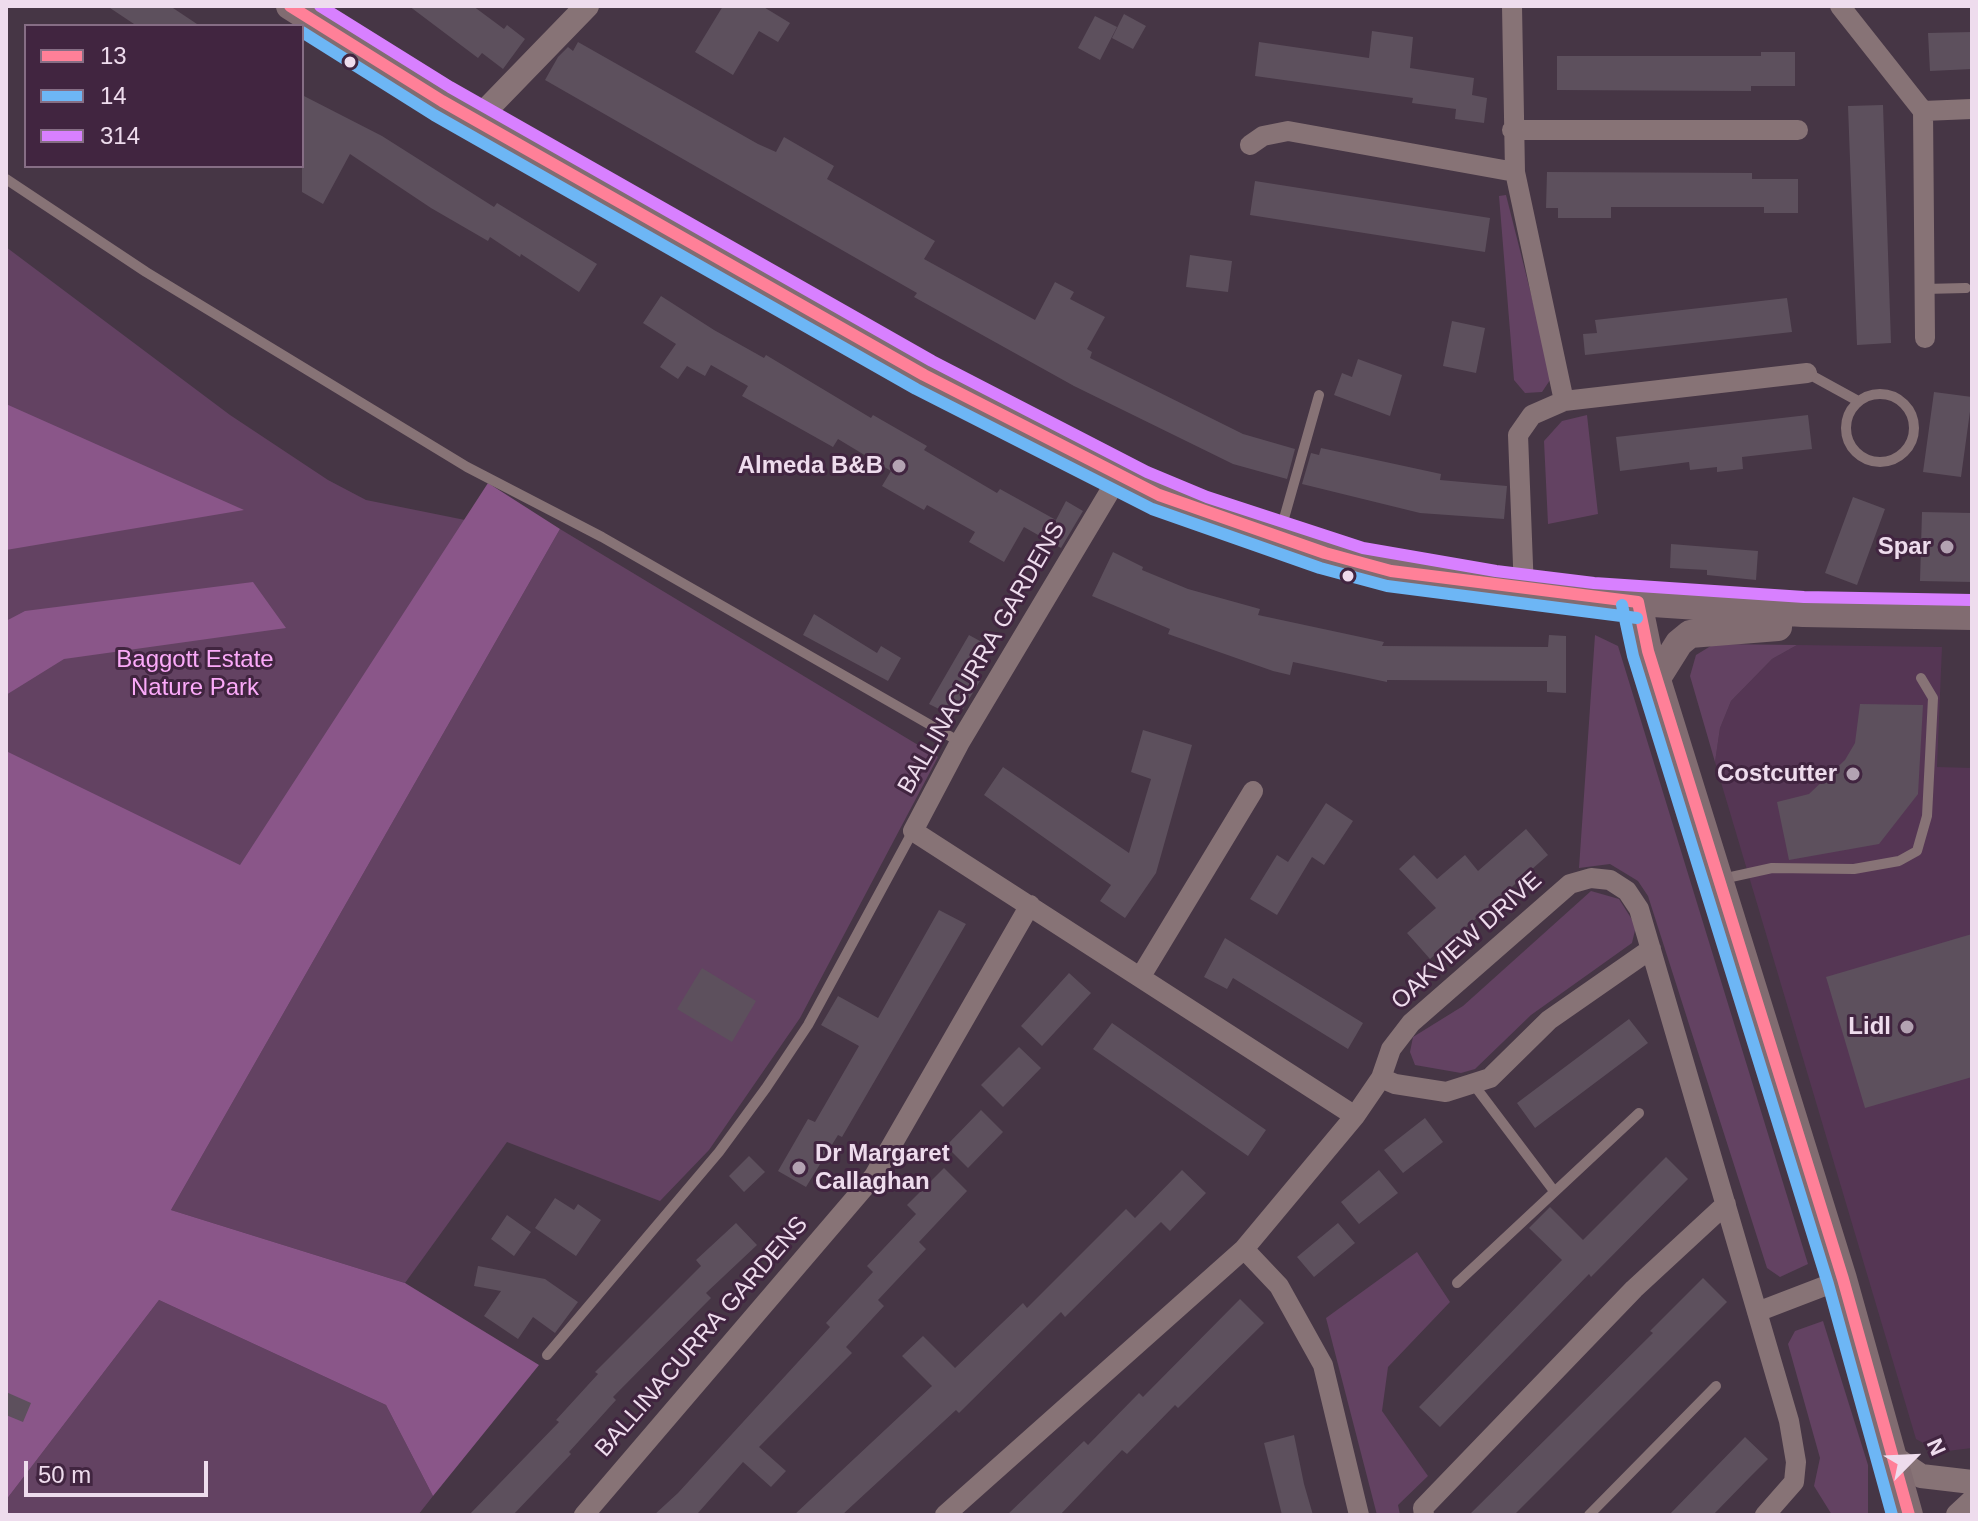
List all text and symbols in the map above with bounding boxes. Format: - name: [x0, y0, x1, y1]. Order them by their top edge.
- legend: [24, 24, 304, 168]
- text: 13: [100, 42, 127, 69]
- unlabelled marker: [342, 54, 358, 70]
- text: 14: [100, 82, 127, 109]
- text: 314: [100, 122, 140, 149]
- place label: Almeda B&B: [738, 452, 883, 480]
- marker: Almeda B&B: [890, 457, 908, 475]
- street label: BALLINACURRA GARDENS: [892, 517, 1072, 799]
- place label: Spar: [1878, 533, 1931, 561]
- marker: Spar: [1938, 538, 1956, 556]
- unlabelled marker: [1340, 568, 1356, 584]
- park label: Baggott Estate Nature Park: [116, 646, 274, 702]
- place label: Costcutter: [1717, 760, 1837, 788]
- marker: Costcutter: [1844, 765, 1862, 783]
- street label: OAKVIEW DRIVE: [1386, 866, 1548, 1016]
- place label: Lidl: [1848, 1013, 1891, 1041]
- marker: Lidl: [1898, 1018, 1916, 1036]
- place label: Dr Margaret Callaghan: [815, 1140, 950, 1196]
- marker: Dr Margaret Callaghan: [790, 1159, 808, 1177]
- street label: BALLINACURRA GARDENS: [590, 1211, 814, 1463]
- north arrow: [1874, 1417, 1954, 1497]
- text: N: [1922, 1435, 1951, 1459]
- scale bar: [28, 1445, 212, 1495]
- text: 50 m: [38, 1461, 91, 1488]

